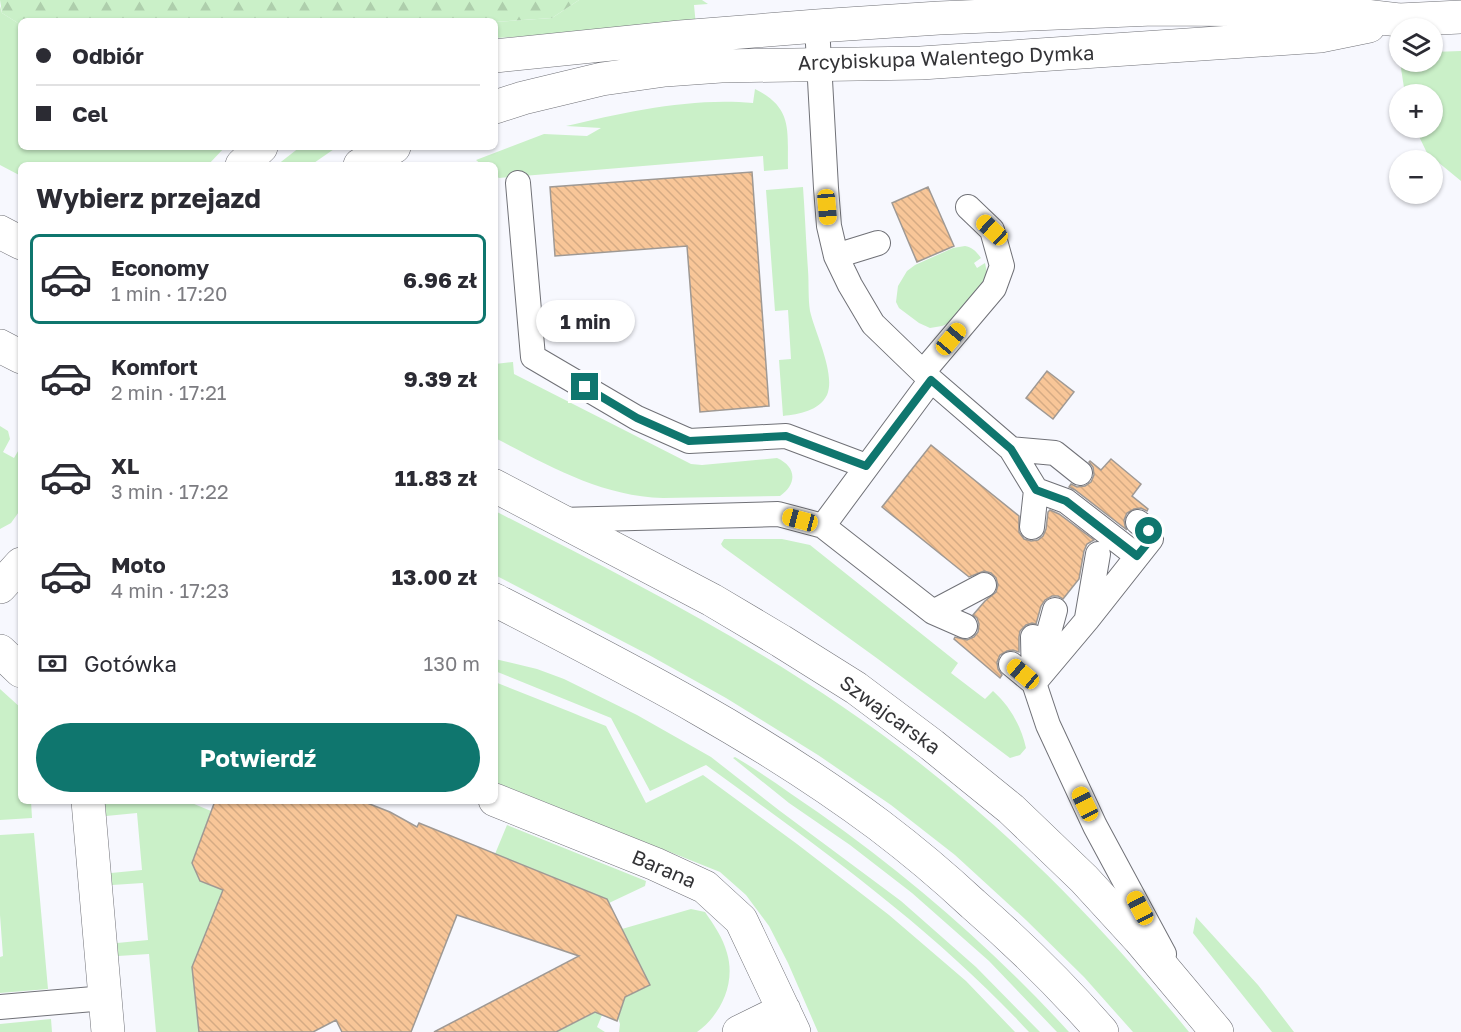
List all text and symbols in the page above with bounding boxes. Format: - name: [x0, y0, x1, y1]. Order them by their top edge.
- map controls: [1389, 18, 1443, 204]
- button: layers: [1389, 18, 1443, 72]
- street label: Arcybiskupa Walentego Dymka: [797, 40, 1095, 74]
- text: Odbiór: [72, 42, 144, 69]
- button: +: [1389, 84, 1443, 138]
- text: Cel: [72, 100, 108, 127]
- button: −: [1389, 150, 1443, 204]
- text: Wybierz przejazd: [36, 182, 261, 214]
- car: [816, 188, 838, 226]
- car: [973, 211, 1011, 249]
- icon: car: [39, 252, 93, 306]
- text: Economy: [111, 254, 209, 281]
- text: 6.96 zł: [403, 266, 477, 293]
- text: 1 min · 17:20: [111, 281, 227, 305]
- callout: 1 min: [536, 300, 634, 342]
- text: 1 min: [560, 309, 611, 333]
- car: [933, 319, 969, 359]
- icon: car: [39, 351, 93, 405]
- text: Komfort: [111, 353, 198, 380]
- text: 9.39 zł: [404, 365, 477, 392]
- route end: [571, 373, 598, 400]
- text: 2 min · 17:21: [111, 380, 227, 404]
- icon: car: [39, 450, 93, 504]
- text: XL: [111, 452, 139, 479]
- text: 11.83 zł: [395, 464, 477, 491]
- text: 3 min · 17:22: [111, 479, 229, 503]
- car: [780, 507, 820, 533]
- route start: [1135, 517, 1162, 544]
- icon: car: [39, 549, 93, 603]
- text: Moto: [111, 551, 166, 578]
- text: 13.00 zł: [392, 563, 477, 590]
- text: 4 min · 17:23: [111, 578, 229, 602]
- icon: cash: [36, 647, 69, 680]
- text: Gotówka: [84, 650, 177, 677]
- text: 130 m: [424, 651, 480, 675]
- car: [1003, 656, 1043, 692]
- street label: Szwajcarska: [836, 670, 946, 759]
- button: Potwierdź: [36, 723, 480, 792]
- car: [1069, 784, 1101, 824]
- street label: Barana: [629, 844, 700, 892]
- car: [1124, 888, 1156, 928]

